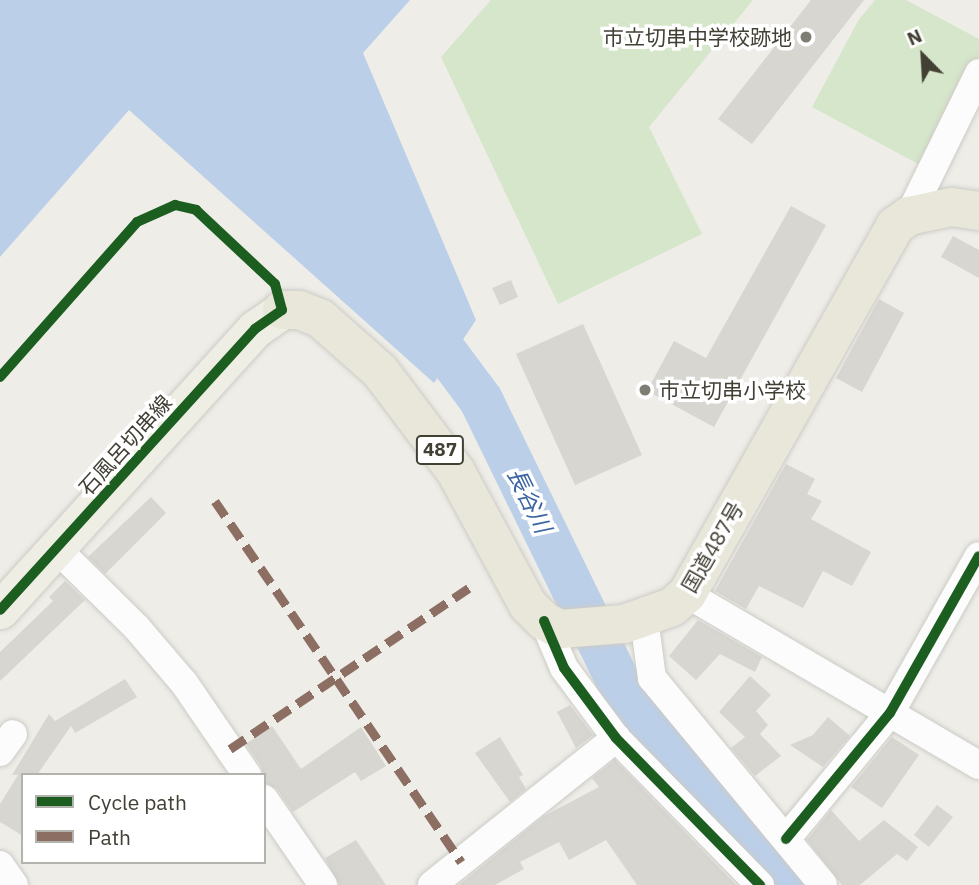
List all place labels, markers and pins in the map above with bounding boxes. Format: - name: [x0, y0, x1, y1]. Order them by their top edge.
- place label: 市立切串中学校跡地: [603, 24, 792, 50]
- marker: 市立切串中学校跡地: [798, 29, 814, 45]
- place label: 市立切串小学校: [659, 377, 806, 403]
- marker: 市立切串小学校: [637, 382, 653, 398]

